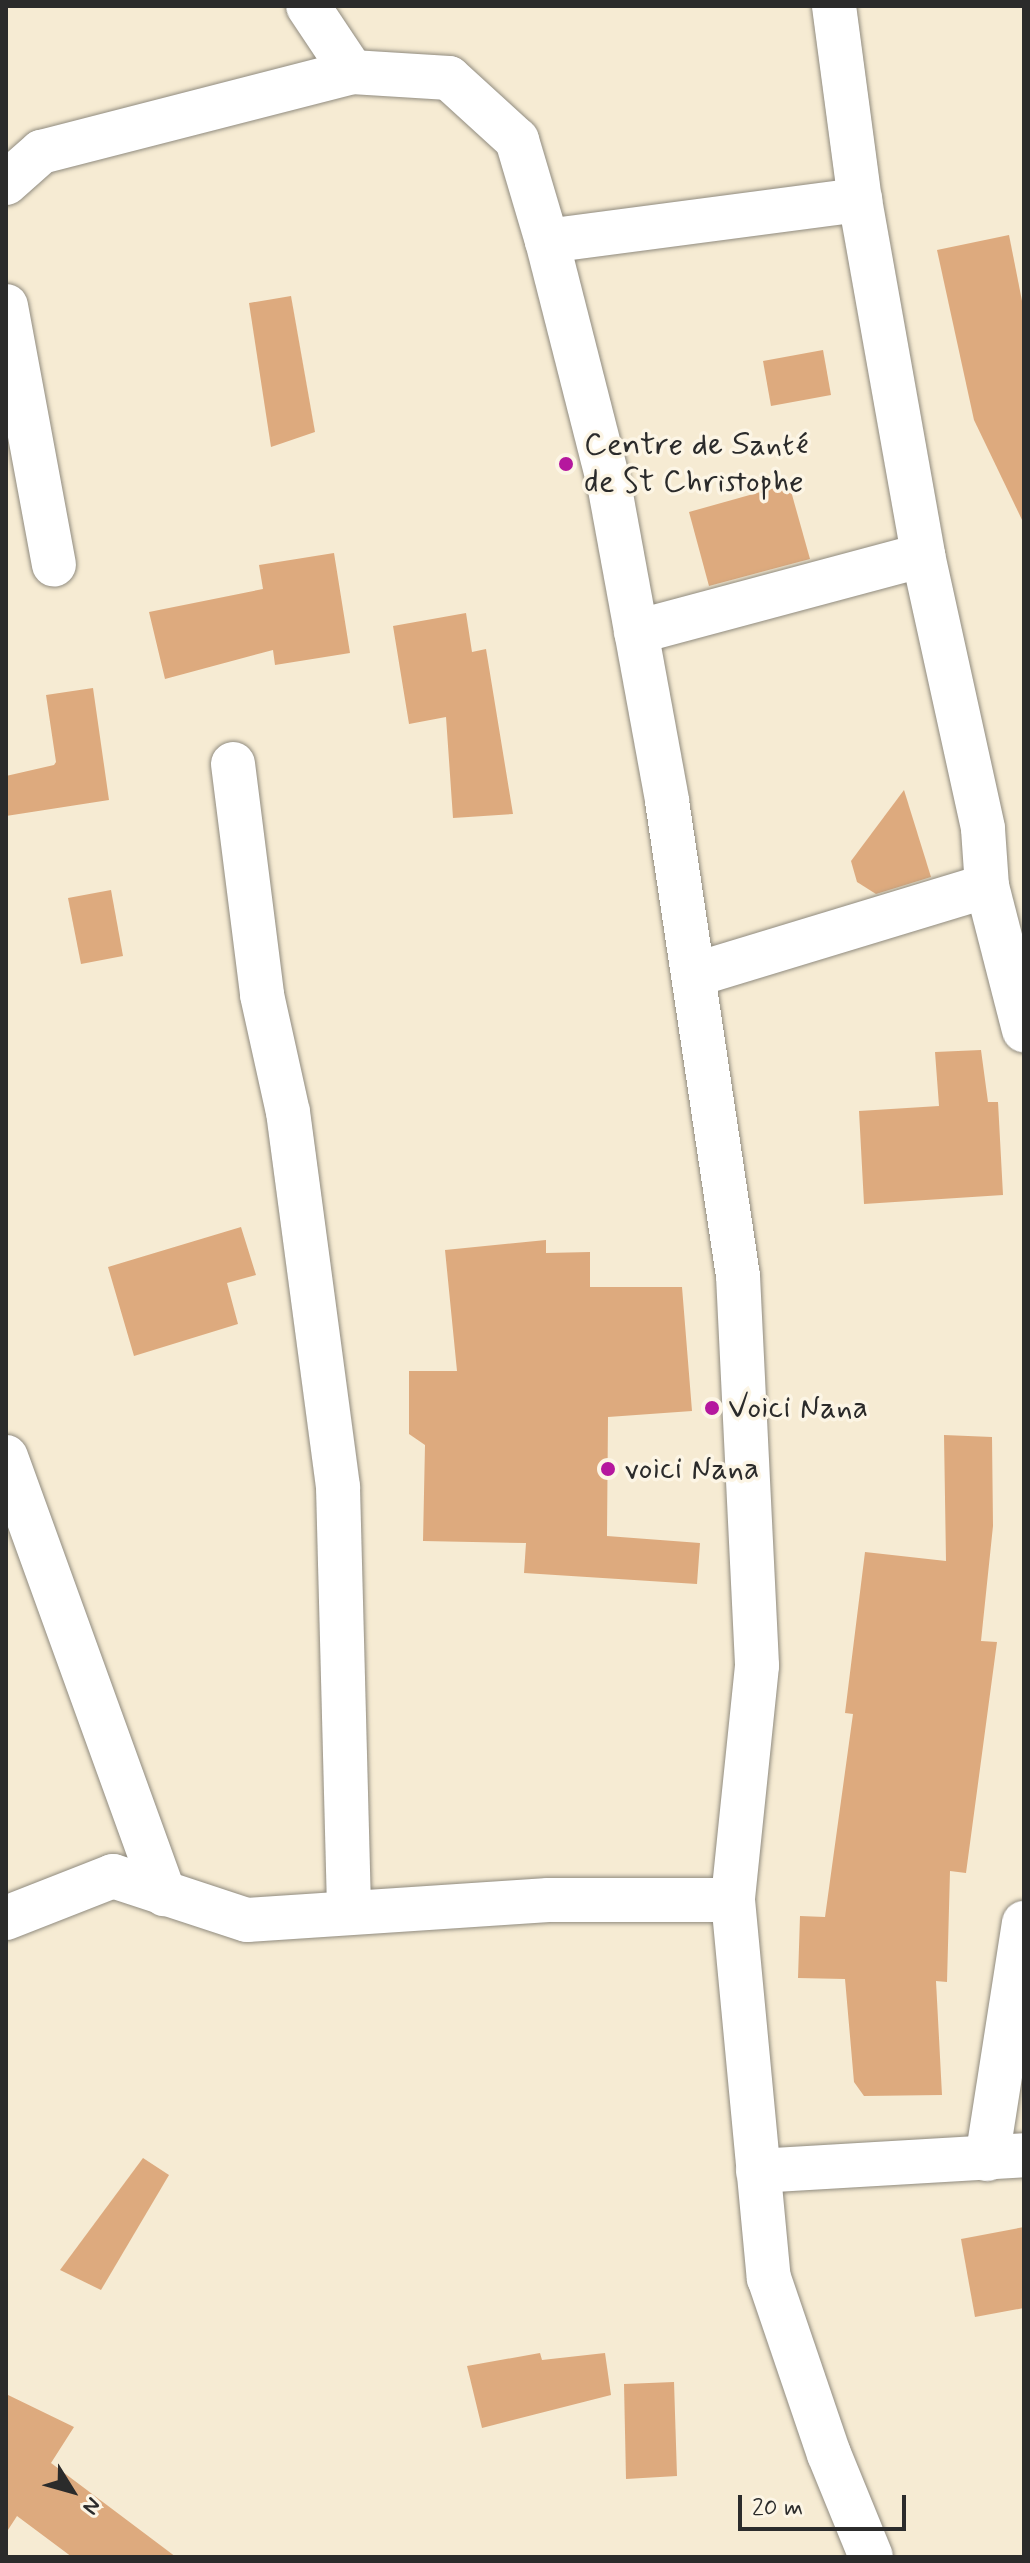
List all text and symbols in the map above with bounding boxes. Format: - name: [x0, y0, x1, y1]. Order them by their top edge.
- place label: Centre de Santé de St Christophe: [584, 427, 812, 502]
- marker: Centre de Santé de St Christophe: [555, 453, 577, 475]
- place label: Voici Nana: [728, 1389, 870, 1427]
- marker: Voici Nana: [703, 1399, 721, 1417]
- place label: voici Nana: [624, 1450, 761, 1488]
- marker: voici Nana: [599, 1460, 617, 1478]
- north arrow: [32, 2451, 112, 2531]
- scale bar: [742, 2479, 910, 2529]
- text: N: [76, 2491, 107, 2520]
- text: 20 m: [752, 2493, 803, 2524]

